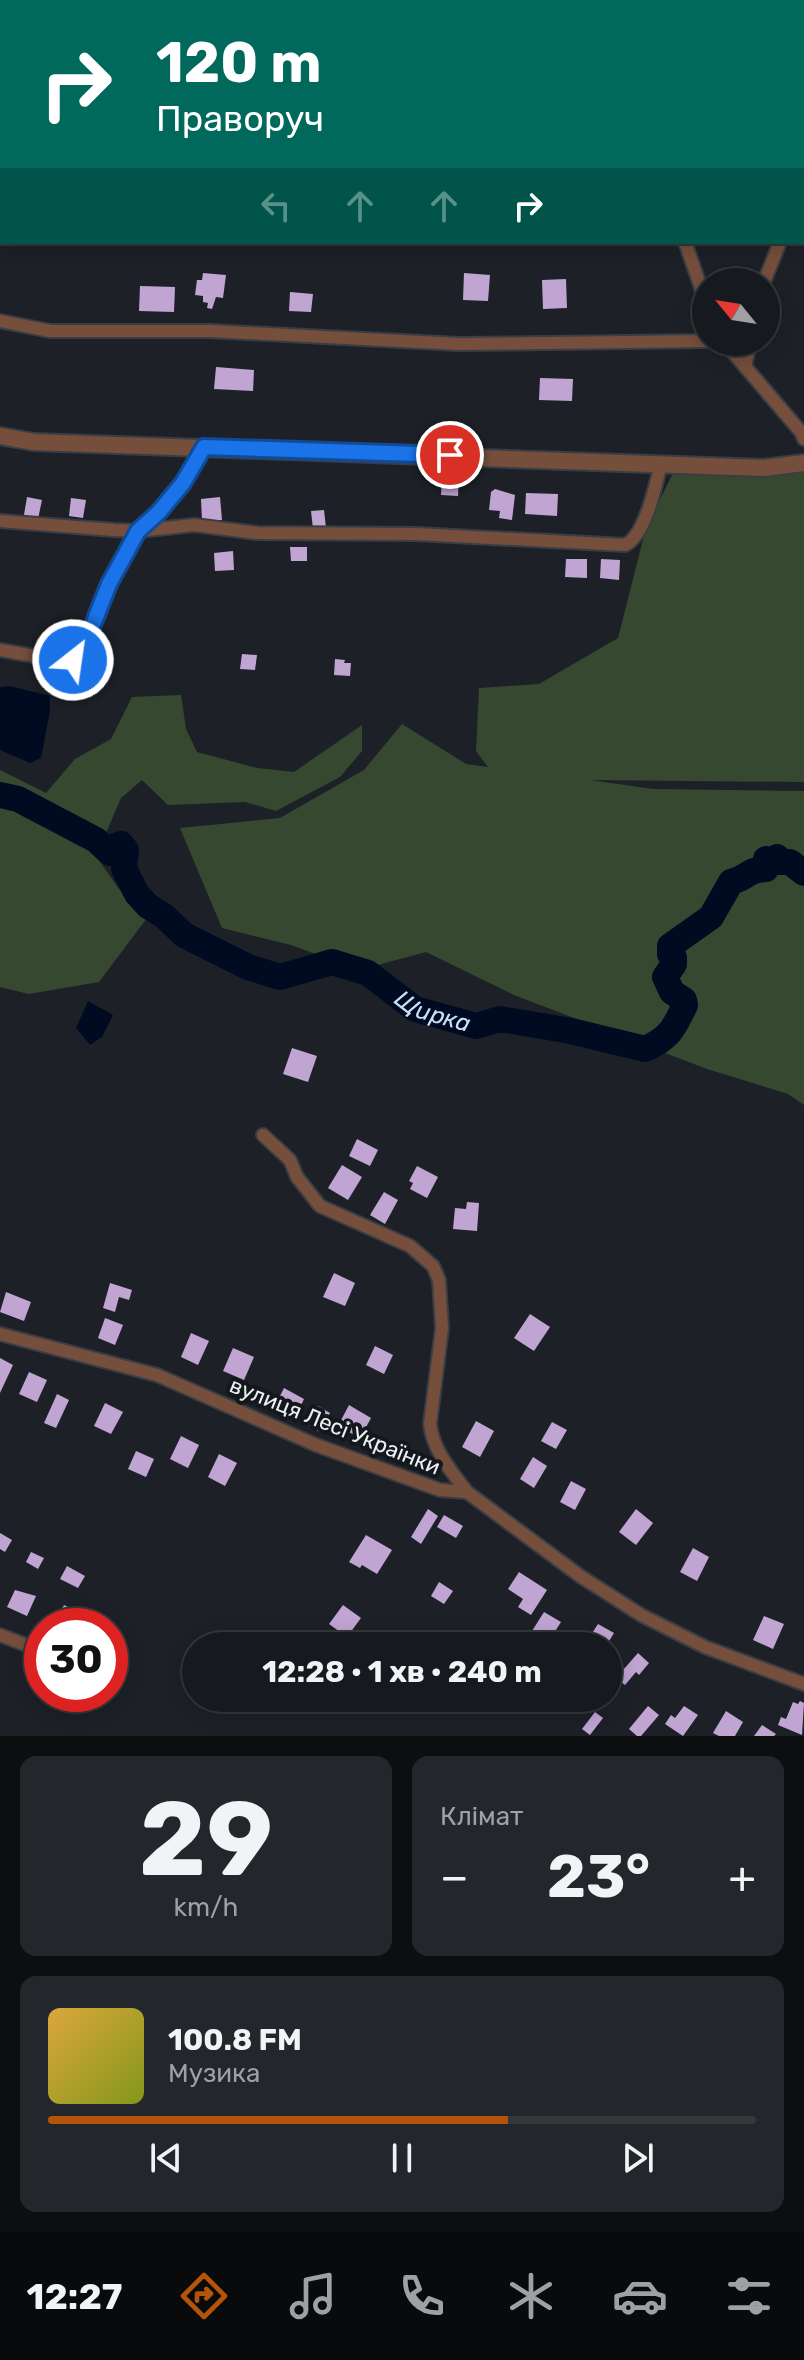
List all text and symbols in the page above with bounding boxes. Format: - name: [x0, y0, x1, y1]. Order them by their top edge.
- text: 120 m: [156, 30, 322, 96]
- icon: right: [24, 32, 128, 136]
- text: Праворуч: [156, 97, 324, 140]
- icon: left: [254, 184, 298, 228]
- icon: ahead: [338, 184, 382, 228]
- icon: ahead: [422, 184, 466, 228]
- icon: right: [506, 184, 550, 228]
- north arrow: [692, 268, 780, 356]
- map controls: [692, 268, 780, 356]
- pin: [416, 421, 484, 489]
- icon: arrive: [428, 433, 472, 477]
- position arrow: [31, 618, 115, 702]
- water label: Щирка: [389, 985, 474, 1038]
- street label: вулиця Лесі Українки: [226, 1371, 444, 1481]
- speed limit sign: 30: [24, 1608, 128, 1712]
- text: 12:28 · 1 хв · 240 m: [262, 1654, 542, 1690]
- text: 29: [139, 1778, 273, 1901]
- text: Клімат: [440, 1801, 523, 1832]
- text: 23°: [547, 1841, 650, 1912]
- text: −: [440, 1851, 469, 1903]
- text: +: [729, 1851, 756, 1903]
- text: km/h: [174, 1892, 238, 1923]
- text: 100.8 FM: [168, 2022, 302, 2058]
- text: Музика: [168, 2058, 260, 2089]
- icon: previous: [144, 2136, 188, 2180]
- icon: pause: [380, 2136, 424, 2180]
- icon: next: [616, 2136, 660, 2180]
- icon: directions: [176, 2268, 232, 2324]
- icon: music: [285, 2268, 341, 2324]
- icon: phone: [394, 2268, 450, 2324]
- icon: climate: [503, 2268, 559, 2324]
- icon: car: [612, 2268, 668, 2324]
- icon: filters: [721, 2268, 777, 2324]
- text: 12:27: [27, 2275, 122, 2318]

